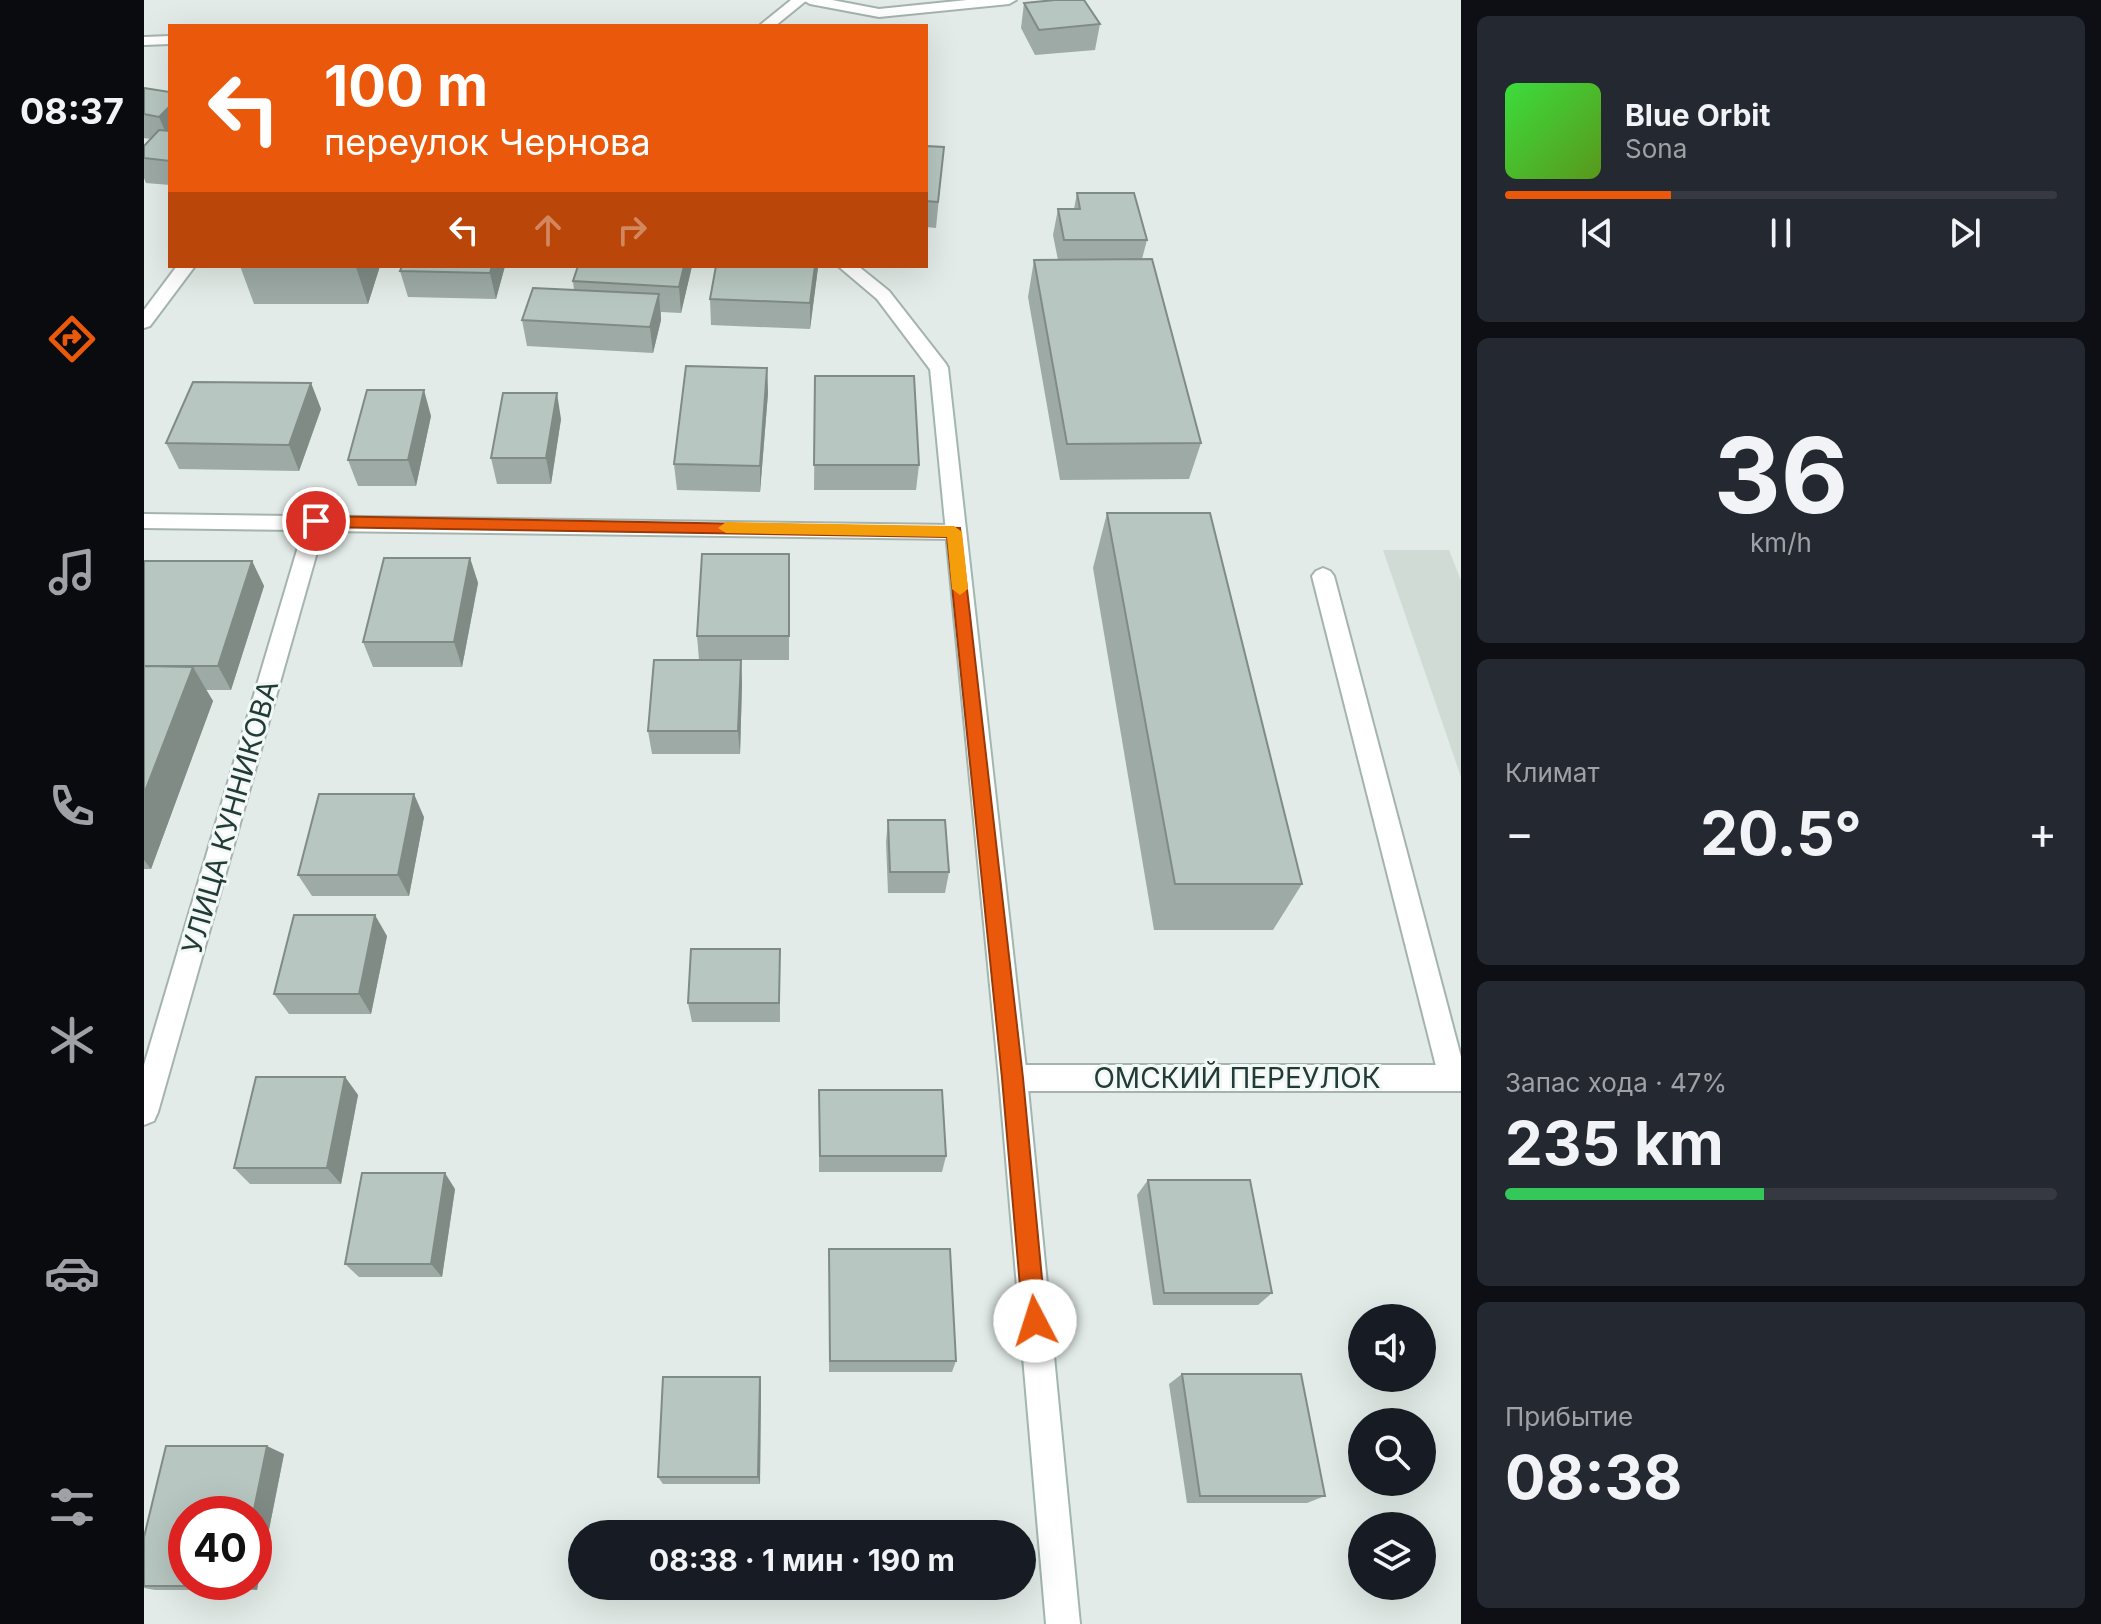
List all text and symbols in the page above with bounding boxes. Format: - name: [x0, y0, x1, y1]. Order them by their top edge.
- text: 100 m: [324, 52, 488, 120]
- icon: left: [192, 56, 296, 160]
- text: 08:37: [20, 89, 124, 133]
- text: Blue Orbit: [1625, 97, 1770, 133]
- text: переулок Чернова: [324, 120, 651, 164]
- text: Sona: [1625, 133, 1687, 164]
- icon: left: [442, 208, 486, 252]
- icon: ahead: [526, 208, 570, 252]
- icon: right: [610, 208, 654, 252]
- icon: previous: [1575, 211, 1619, 255]
- icon: pause: [1759, 211, 1803, 255]
- icon: next: [1943, 211, 1987, 255]
- icon: directions: [44, 311, 100, 367]
- text: 36: [1714, 412, 1848, 538]
- pin: [282, 487, 350, 555]
- icon: arrive: [294, 499, 338, 543]
- text: km/h: [1750, 527, 1812, 558]
- icon: music: [44, 544, 100, 600]
- street label: УЛИЦА КУННИКОВА: [175, 676, 285, 958]
- text: Климат: [1505, 757, 1600, 788]
- icon: phone: [44, 778, 100, 834]
- text: 20.5°: [1700, 797, 1862, 869]
- text: −: [1505, 806, 1534, 860]
- text: +: [2028, 806, 2057, 860]
- icon: climate: [44, 1012, 100, 1068]
- street label: ОМСКИЙ ПЕРЕУЛОК: [1093, 1060, 1381, 1095]
- text: Запас хода · 47%: [1505, 1067, 1727, 1098]
- text: 235 km: [1505, 1107, 1724, 1179]
- icon: car: [44, 1245, 100, 1301]
- position arrow: [993, 1279, 1077, 1363]
- map controls: [1348, 1304, 1436, 1600]
- button: sound: [1348, 1304, 1436, 1392]
- text: Прибытие: [1505, 1401, 1633, 1432]
- button: search: [1348, 1408, 1436, 1496]
- text: 08:38: [1505, 1441, 1682, 1513]
- icon: filters: [44, 1479, 100, 1535]
- speed limit sign: 40: [168, 1496, 272, 1600]
- button: layers: [1348, 1512, 1436, 1600]
- text: 08:38 · 1 мин · 190 m: [649, 1542, 955, 1578]

